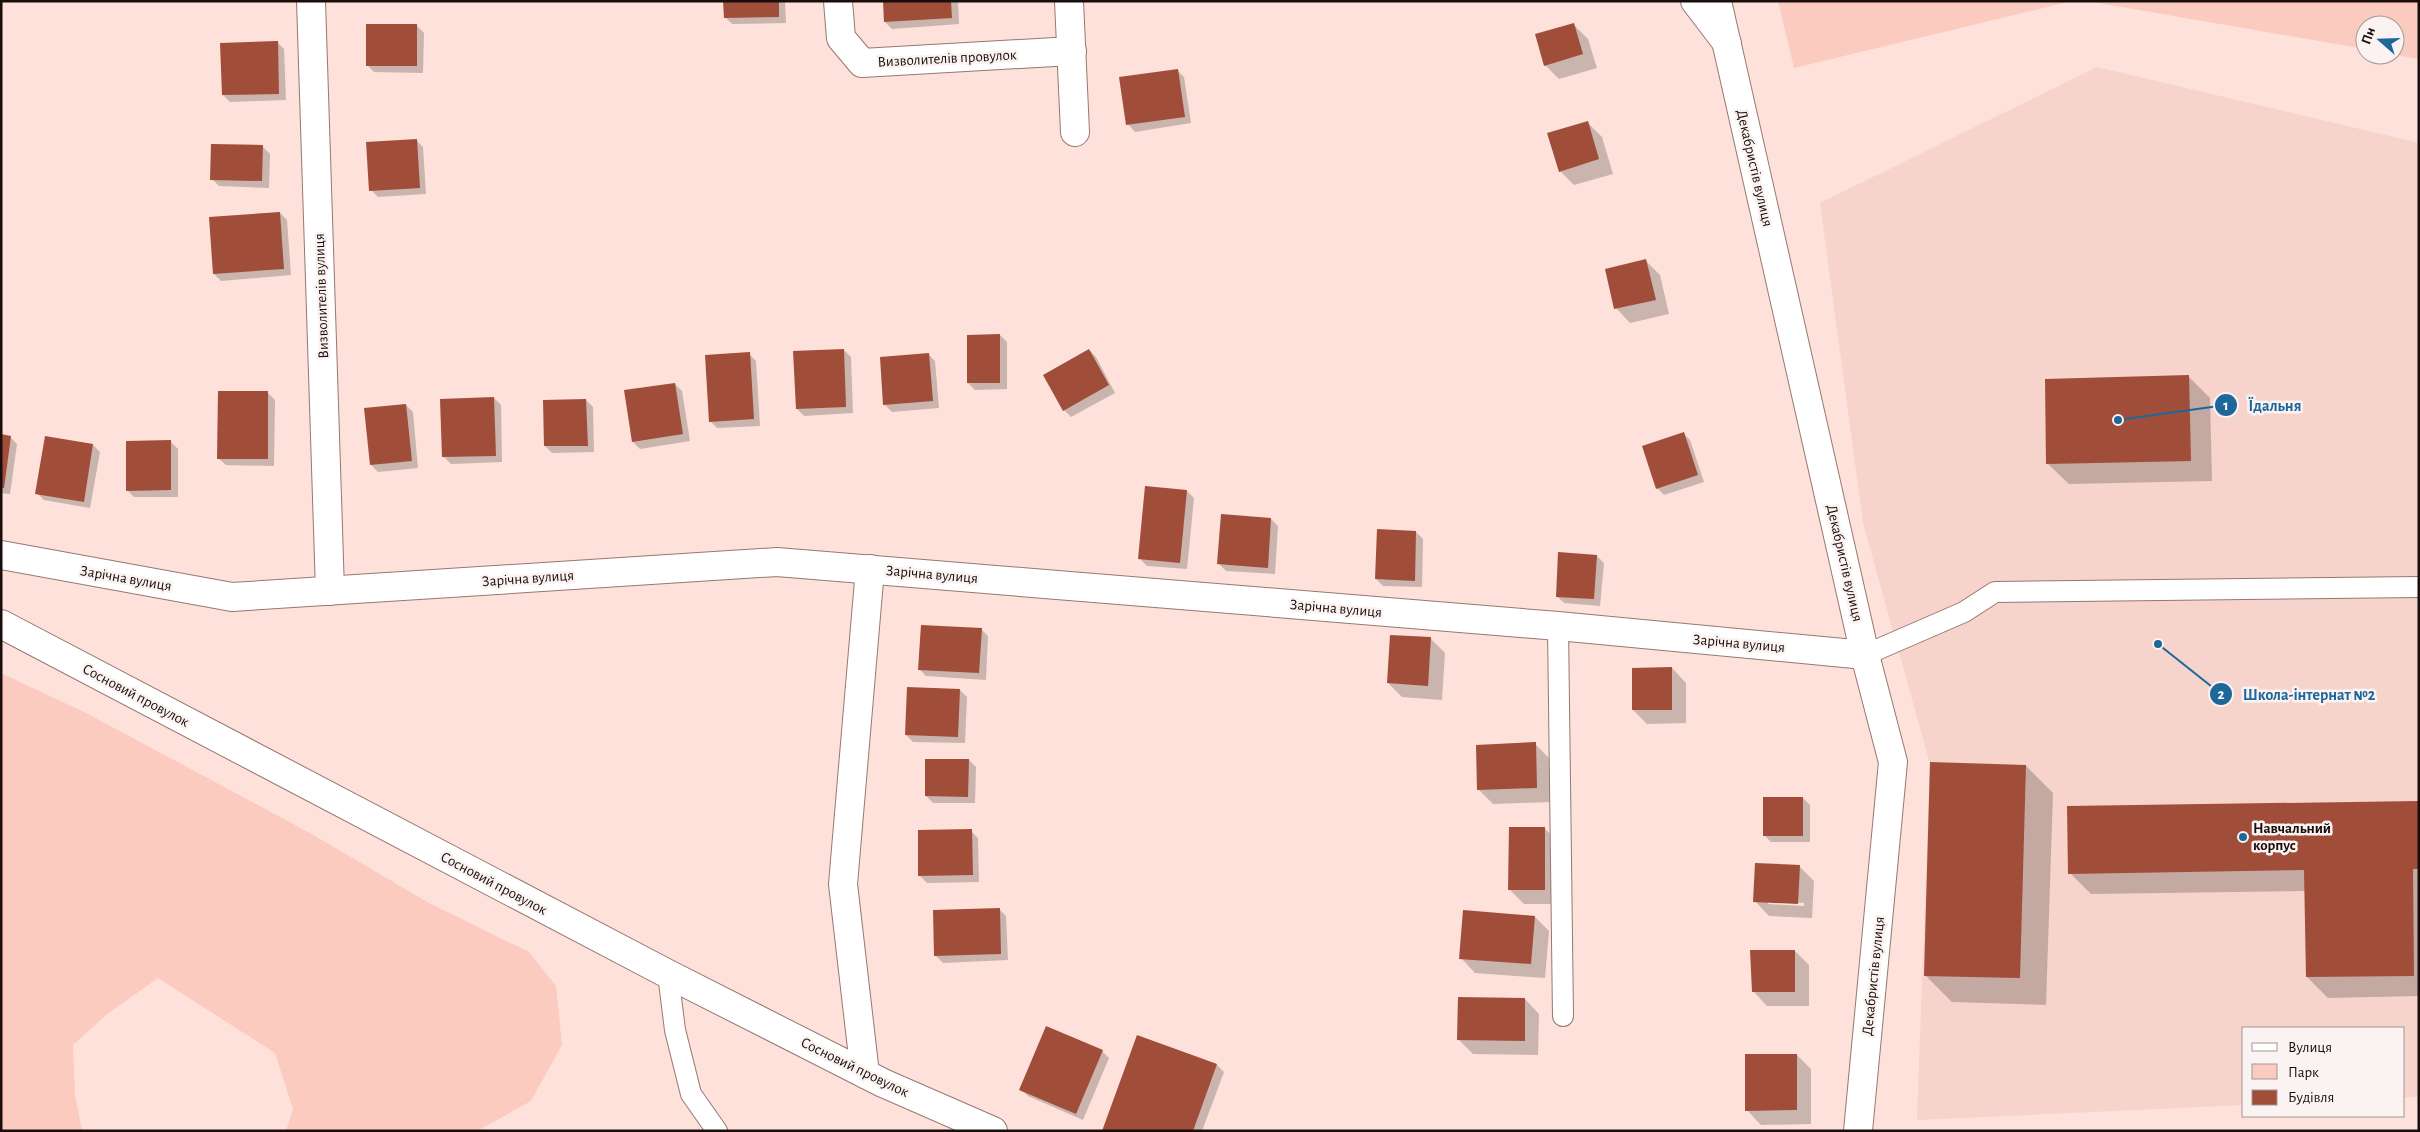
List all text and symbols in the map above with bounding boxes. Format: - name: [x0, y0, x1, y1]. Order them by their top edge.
- north arrow: [2355, 15, 2405, 65]
- text: Пн: [2359, 25, 2378, 46]
- street label: Визволителів провулок: [877, 47, 1017, 70]
- street label: Декабристів вулиця: [1734, 108, 1775, 228]
- street label: Визволителів вулиця: [312, 233, 331, 359]
- callout: Їдальня: [2214, 389, 2311, 420]
- text: Їдальня: [2248, 396, 2301, 414]
- text: 1: [2223, 398, 2229, 413]
- street label: Декабристів вулиця: [1824, 503, 1865, 623]
- street label: Зарічна вулиця: [79, 563, 173, 594]
- street label: Зарічна вулиця: [885, 563, 979, 586]
- street label: Зарічна вулиця: [481, 568, 575, 589]
- street label: Зарічна вулиця: [1289, 597, 1383, 620]
- street label: Зарічна вулиця: [1692, 632, 1786, 655]
- street label: Сосновий провулок: [80, 661, 192, 730]
- callout: Школа-інтернат №2: [2208, 678, 2386, 709]
- text: 2: [2217, 687, 2225, 702]
- text: Школа-інтернат №2: [2243, 687, 2376, 703]
- place label: Навчальний корпус: [2253, 821, 2331, 853]
- marker: Навчальний корпус: [2237, 831, 2249, 843]
- street label: Сосновий провулок: [438, 849, 550, 918]
- street label: Декабристів вулиця: [1860, 916, 1887, 1036]
- legend: [2242, 1027, 2405, 1117]
- street label: Сосновий провулок: [798, 1035, 911, 1100]
- text: Вулиця: [2288, 1040, 2332, 1055]
- text: Парк: [2288, 1065, 2319, 1080]
- text: Будівля: [2288, 1090, 2334, 1105]

